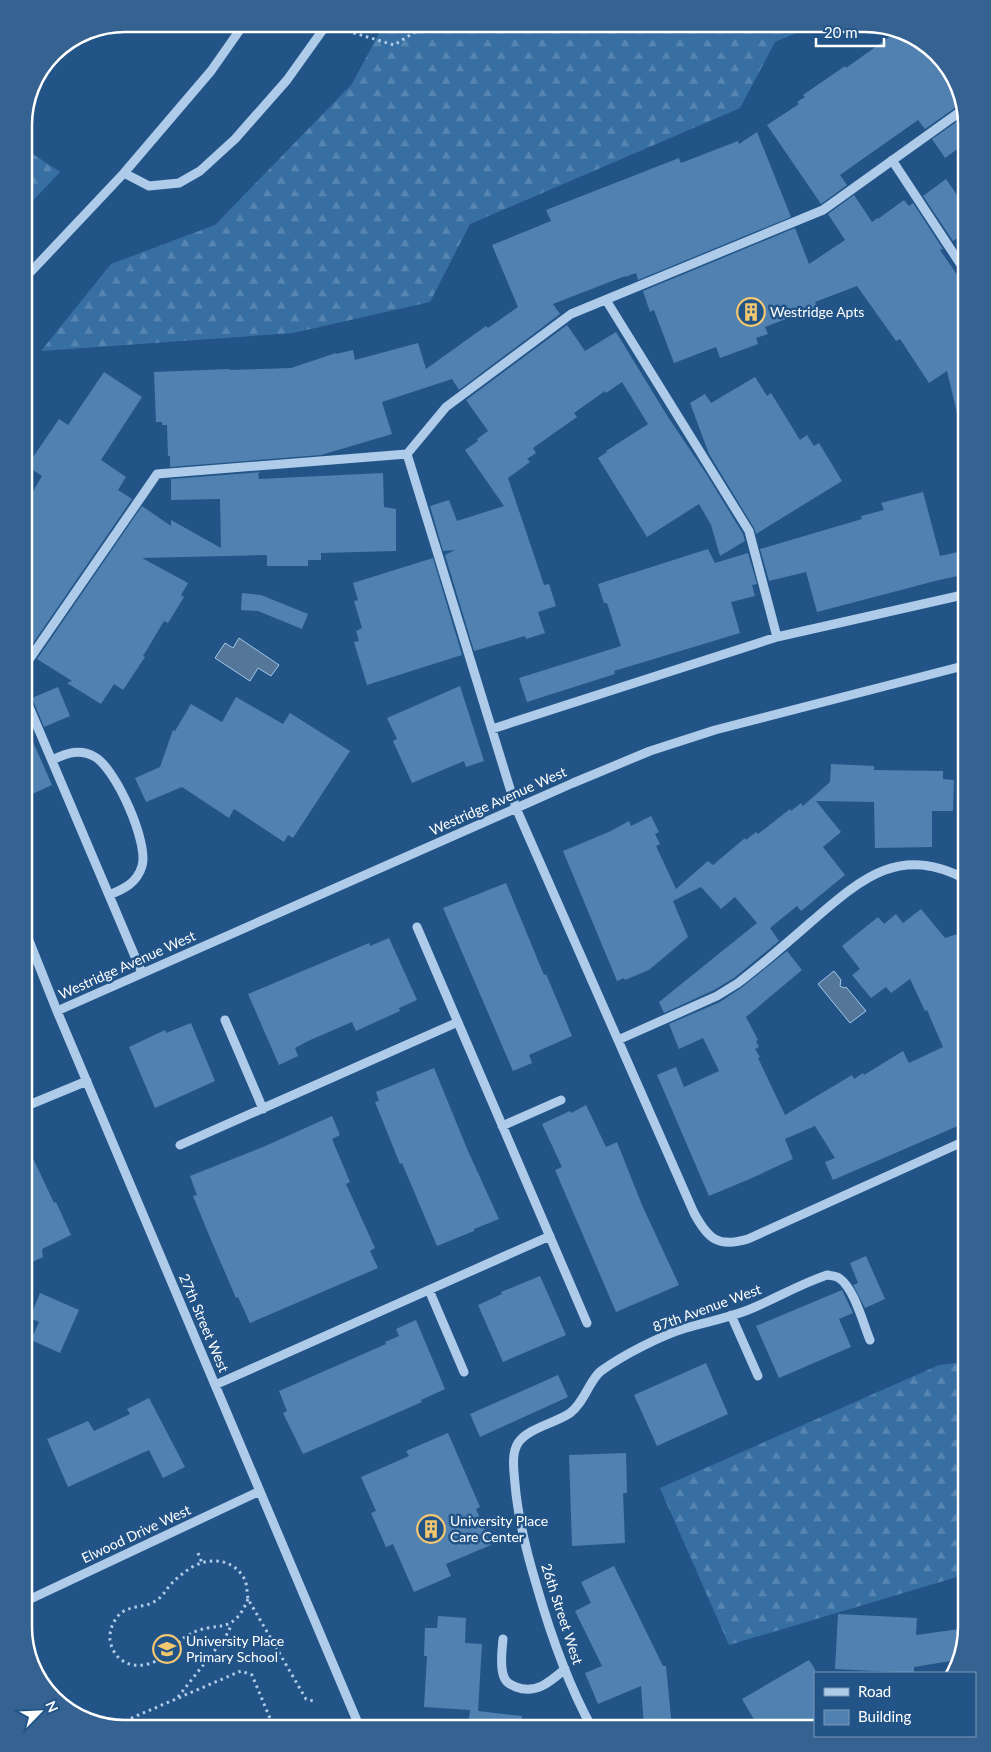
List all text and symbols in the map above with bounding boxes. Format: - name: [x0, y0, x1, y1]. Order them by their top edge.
- scale bar: [816, 15, 884, 47]
- text: 20 m: [824, 23, 858, 41]
- building icon: Westridge Apts: [736, 297, 766, 327]
- place label: Westridge Apts: [770, 303, 864, 320]
- street label: Westridge Avenue West: [427, 763, 569, 838]
- street label: Westridge Avenue West: [56, 927, 198, 1002]
- street label: 27th Street West: [176, 1271, 233, 1374]
- street label: 87th Avenue West: [650, 1280, 763, 1335]
- street label: Elwood Drive West: [79, 1501, 193, 1566]
- place label: University Place Care Center: [450, 1512, 548, 1545]
- building icon: University Place Care Center: [416, 1514, 446, 1544]
- street label: 26th Street West: [538, 1561, 587, 1666]
- place label: University Place Primary School: [186, 1632, 284, 1665]
- school or university icon: University Place Primary School: [152, 1634, 182, 1664]
- legend: [814, 1672, 976, 1737]
- text: Road: [858, 1682, 891, 1700]
- north arrow: [15, 1687, 65, 1737]
- text: N: [42, 1698, 62, 1715]
- text: Building: [858, 1707, 911, 1725]

